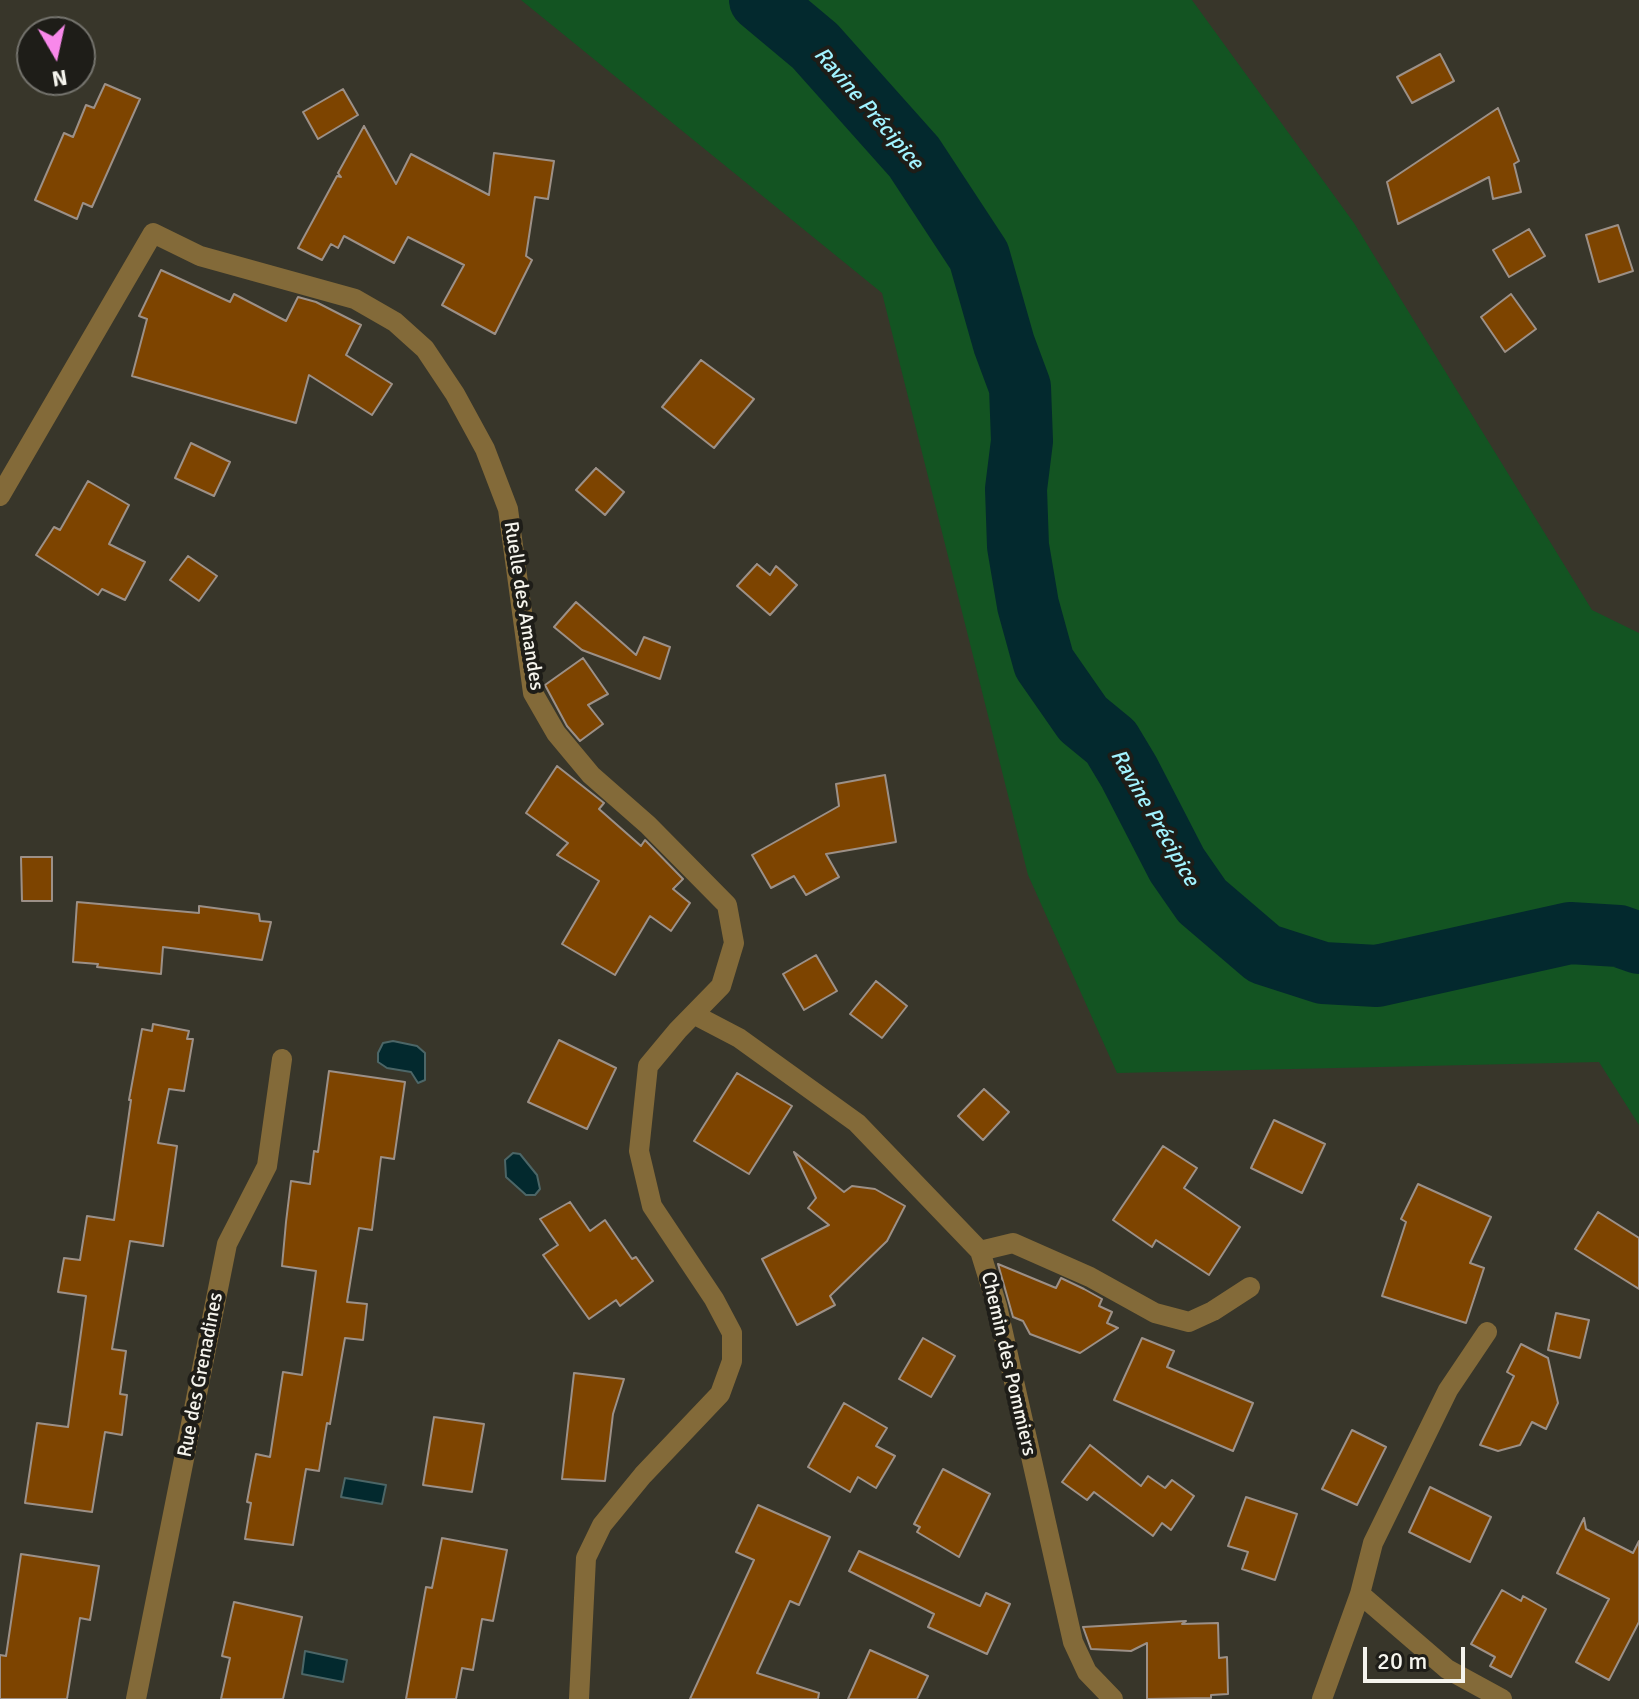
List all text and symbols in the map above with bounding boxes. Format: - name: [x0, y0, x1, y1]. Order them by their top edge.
- north arrow: [16, 16, 96, 96]
- water label: Ravine Précipice: [808, 42, 928, 176]
- text: N: [50, 64, 69, 93]
- street label: Ruelle des Amandes: [498, 520, 548, 692]
- water label: Ravine Précipice: [1104, 745, 1204, 891]
- street label: Chemin des Pommiers: [975, 1270, 1041, 1458]
- street label: Rue des Grenadines: [173, 1291, 229, 1459]
- scale bar: [1367, 1631, 1469, 1681]
- text: 20 m: [1377, 1646, 1427, 1676]

